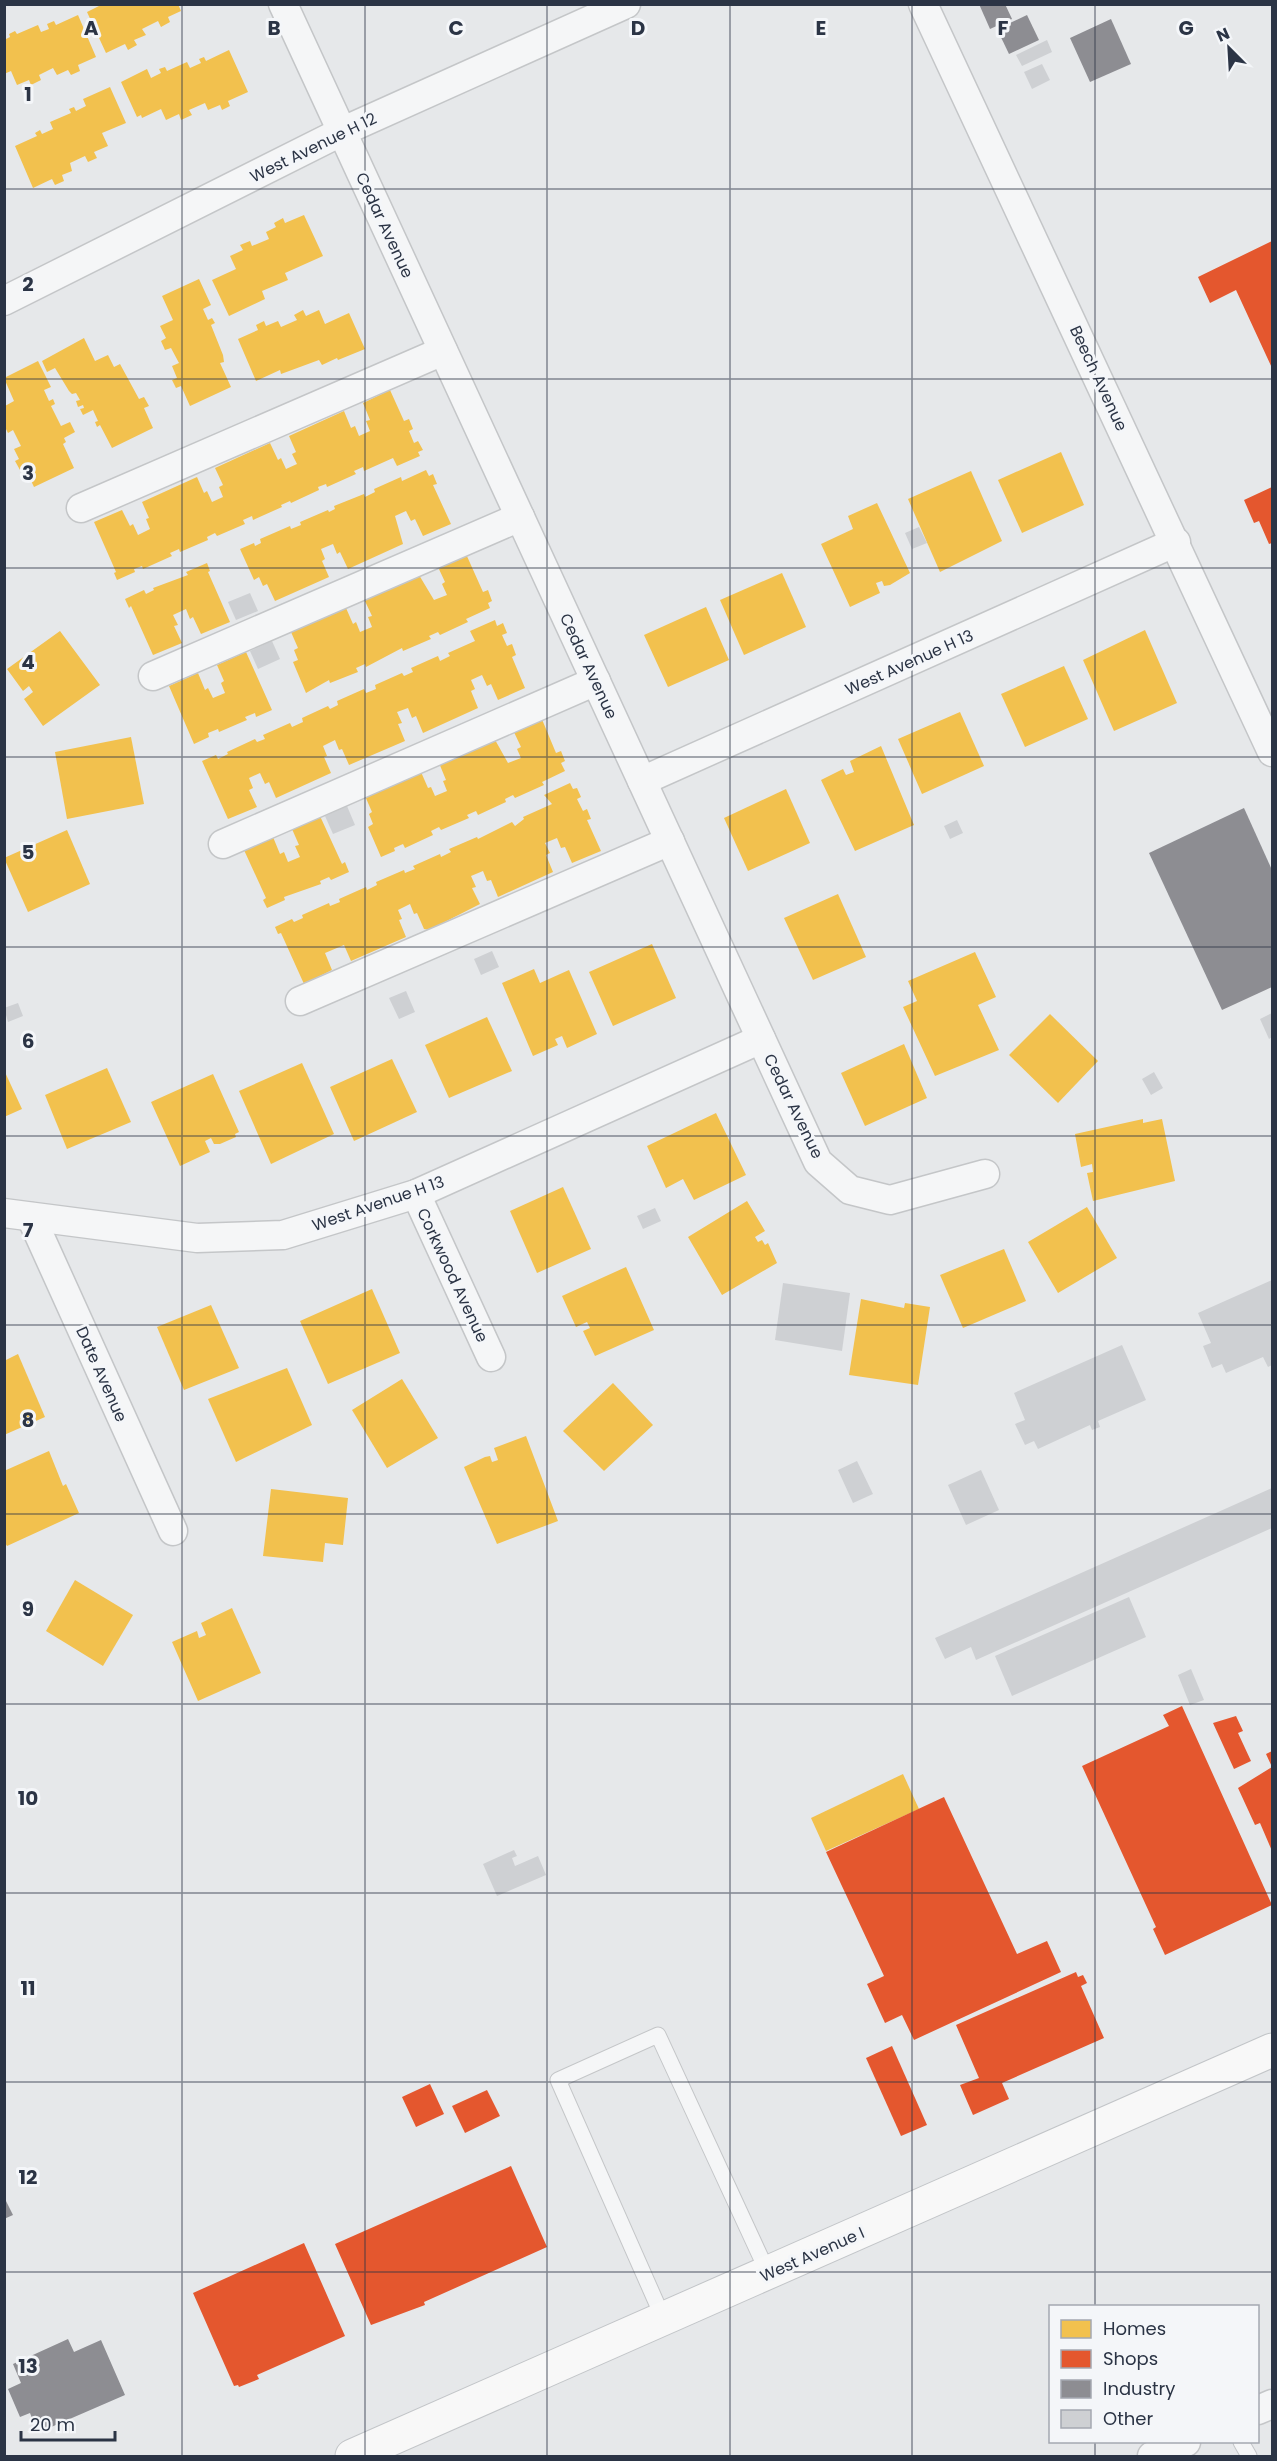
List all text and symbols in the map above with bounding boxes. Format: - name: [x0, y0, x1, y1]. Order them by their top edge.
- text: A: [84, 14, 99, 42]
- text: B: [267, 14, 281, 42]
- text: C: [448, 14, 464, 42]
- text: D: [631, 14, 645, 42]
- text: E: [816, 14, 826, 42]
- text: F: [998, 14, 1009, 42]
- text: G: [1178, 14, 1194, 42]
- north arrow: [1199, 18, 1259, 78]
- text: N: [1213, 22, 1233, 48]
- text: 1: [24, 80, 32, 108]
- street label: West Avenue H 12: [246, 107, 380, 188]
- street label: Cedar Avenue: [350, 169, 419, 282]
- text: 2: [22, 270, 34, 298]
- street label: Beech Avenue: [1064, 322, 1133, 435]
- text: 3: [22, 459, 34, 487]
- street label: Cedar Avenue: [554, 610, 623, 723]
- street label: West Avenue H 13: [841, 624, 977, 701]
- text: 4: [21, 648, 35, 676]
- text: 5: [22, 838, 35, 866]
- text: 6: [22, 1027, 34, 1055]
- street label: Cedar Avenue: [758, 1050, 829, 1163]
- street label: West Avenue H 13: [309, 1170, 447, 1237]
- street label: Corkwood Avenue: [411, 1204, 494, 1346]
- text: 7: [23, 1216, 34, 1244]
- street label: Date Avenue: [70, 1323, 133, 1426]
- text: 8: [22, 1406, 34, 1434]
- text: 9: [22, 1595, 34, 1623]
- text: 10: [18, 1784, 38, 1812]
- text: 11: [20, 1974, 36, 2002]
- text: 12: [19, 2163, 37, 2191]
- street label: West Avenue I: [756, 2221, 868, 2288]
- legend: [1049, 2305, 1259, 2443]
- text: Homes: [1103, 2316, 1166, 2341]
- text: Shops: [1103, 2346, 1158, 2371]
- text: 13: [18, 2352, 38, 2380]
- text: Industry: [1103, 2376, 1175, 2401]
- scale bar: [21, 2404, 116, 2442]
- text: Other: [1103, 2406, 1153, 2431]
- text: 20 m: [30, 2412, 75, 2437]

